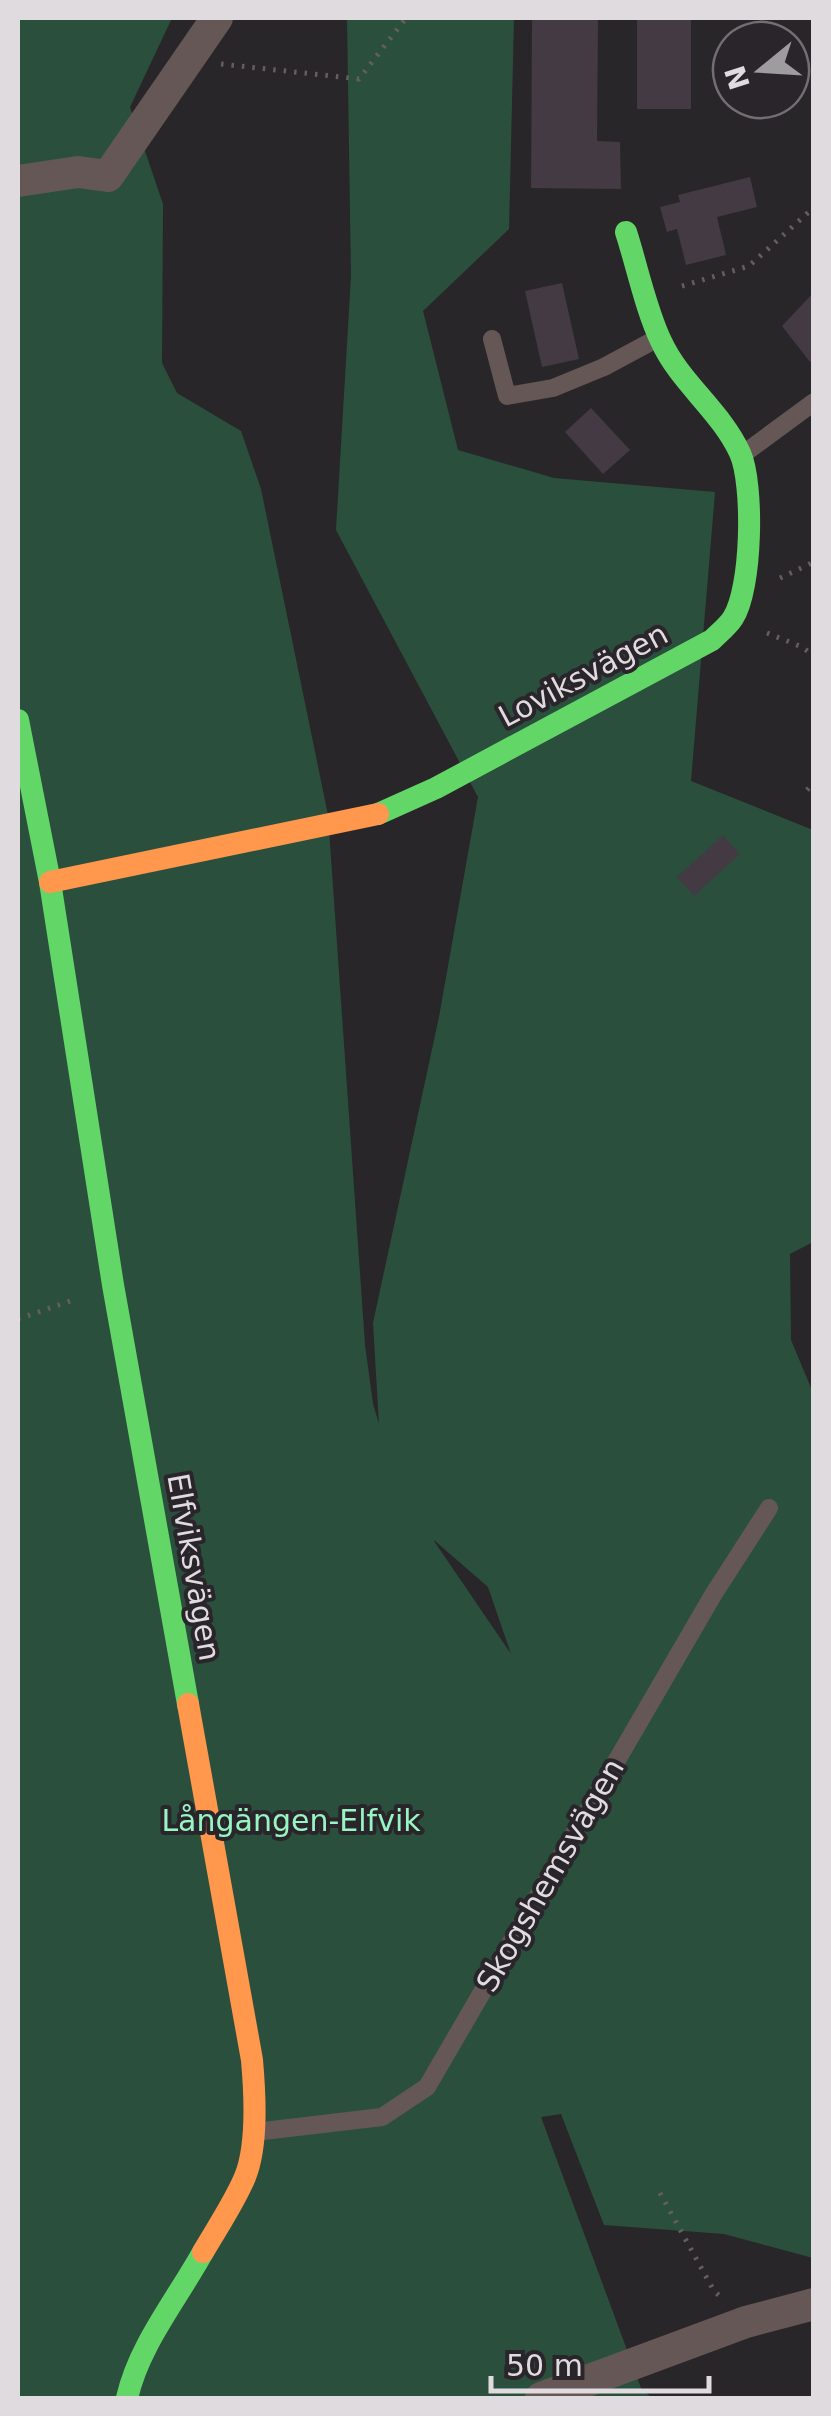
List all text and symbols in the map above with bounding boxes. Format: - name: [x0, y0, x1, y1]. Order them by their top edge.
- north arrow: [711, 20, 811, 120]
- text: N: [718, 61, 757, 94]
- street label: Loviksvägen: [493, 616, 673, 734]
- street label: Elfviksvägen: [160, 1471, 228, 1663]
- street label: Skogshemsvägen: [469, 1752, 631, 1998]
- park label: Långängen-Elfvik: [161, 1803, 421, 1838]
- scale bar: [491, 2331, 708, 2393]
- text: 50 m: [506, 2348, 583, 2383]

